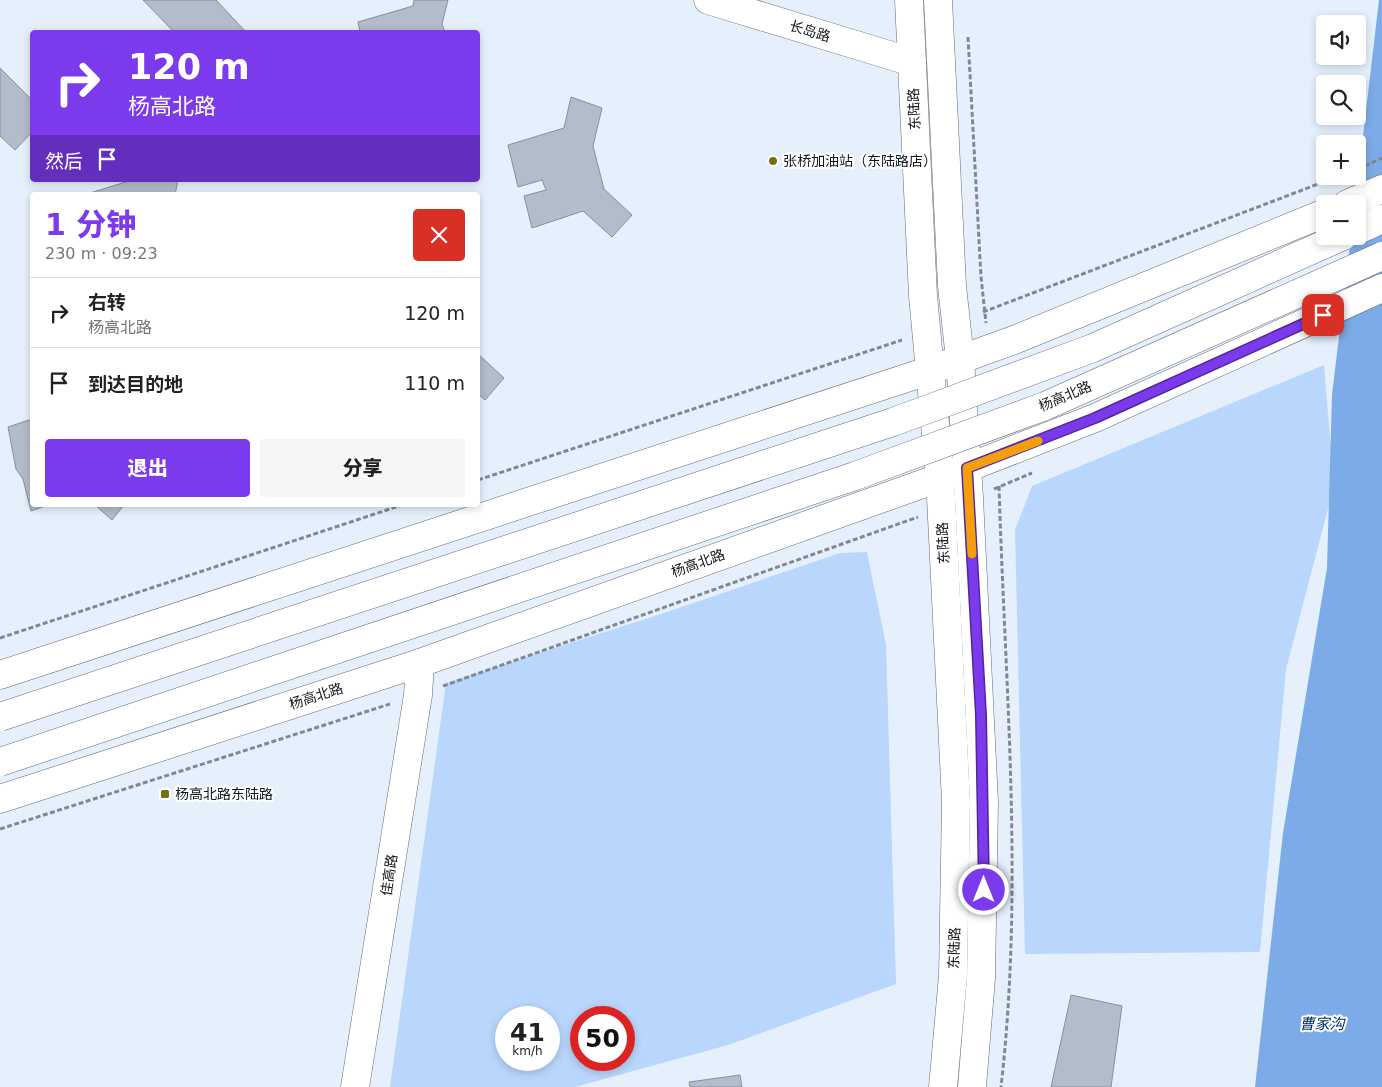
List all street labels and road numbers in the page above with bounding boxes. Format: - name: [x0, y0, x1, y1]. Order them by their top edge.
- street label: 长岛路: [788, 17, 832, 45]
- street label: 东陆路: [905, 88, 923, 130]
- street label: 杨高北路: [1036, 378, 1094, 414]
- street label: 东陆路: [934, 522, 952, 564]
- street label: 杨高北路: [669, 546, 727, 580]
- street label: 杨高北路: [287, 680, 345, 712]
- street label: 佳高路: [378, 853, 400, 897]
- street label: 东陆路: [945, 927, 963, 969]

